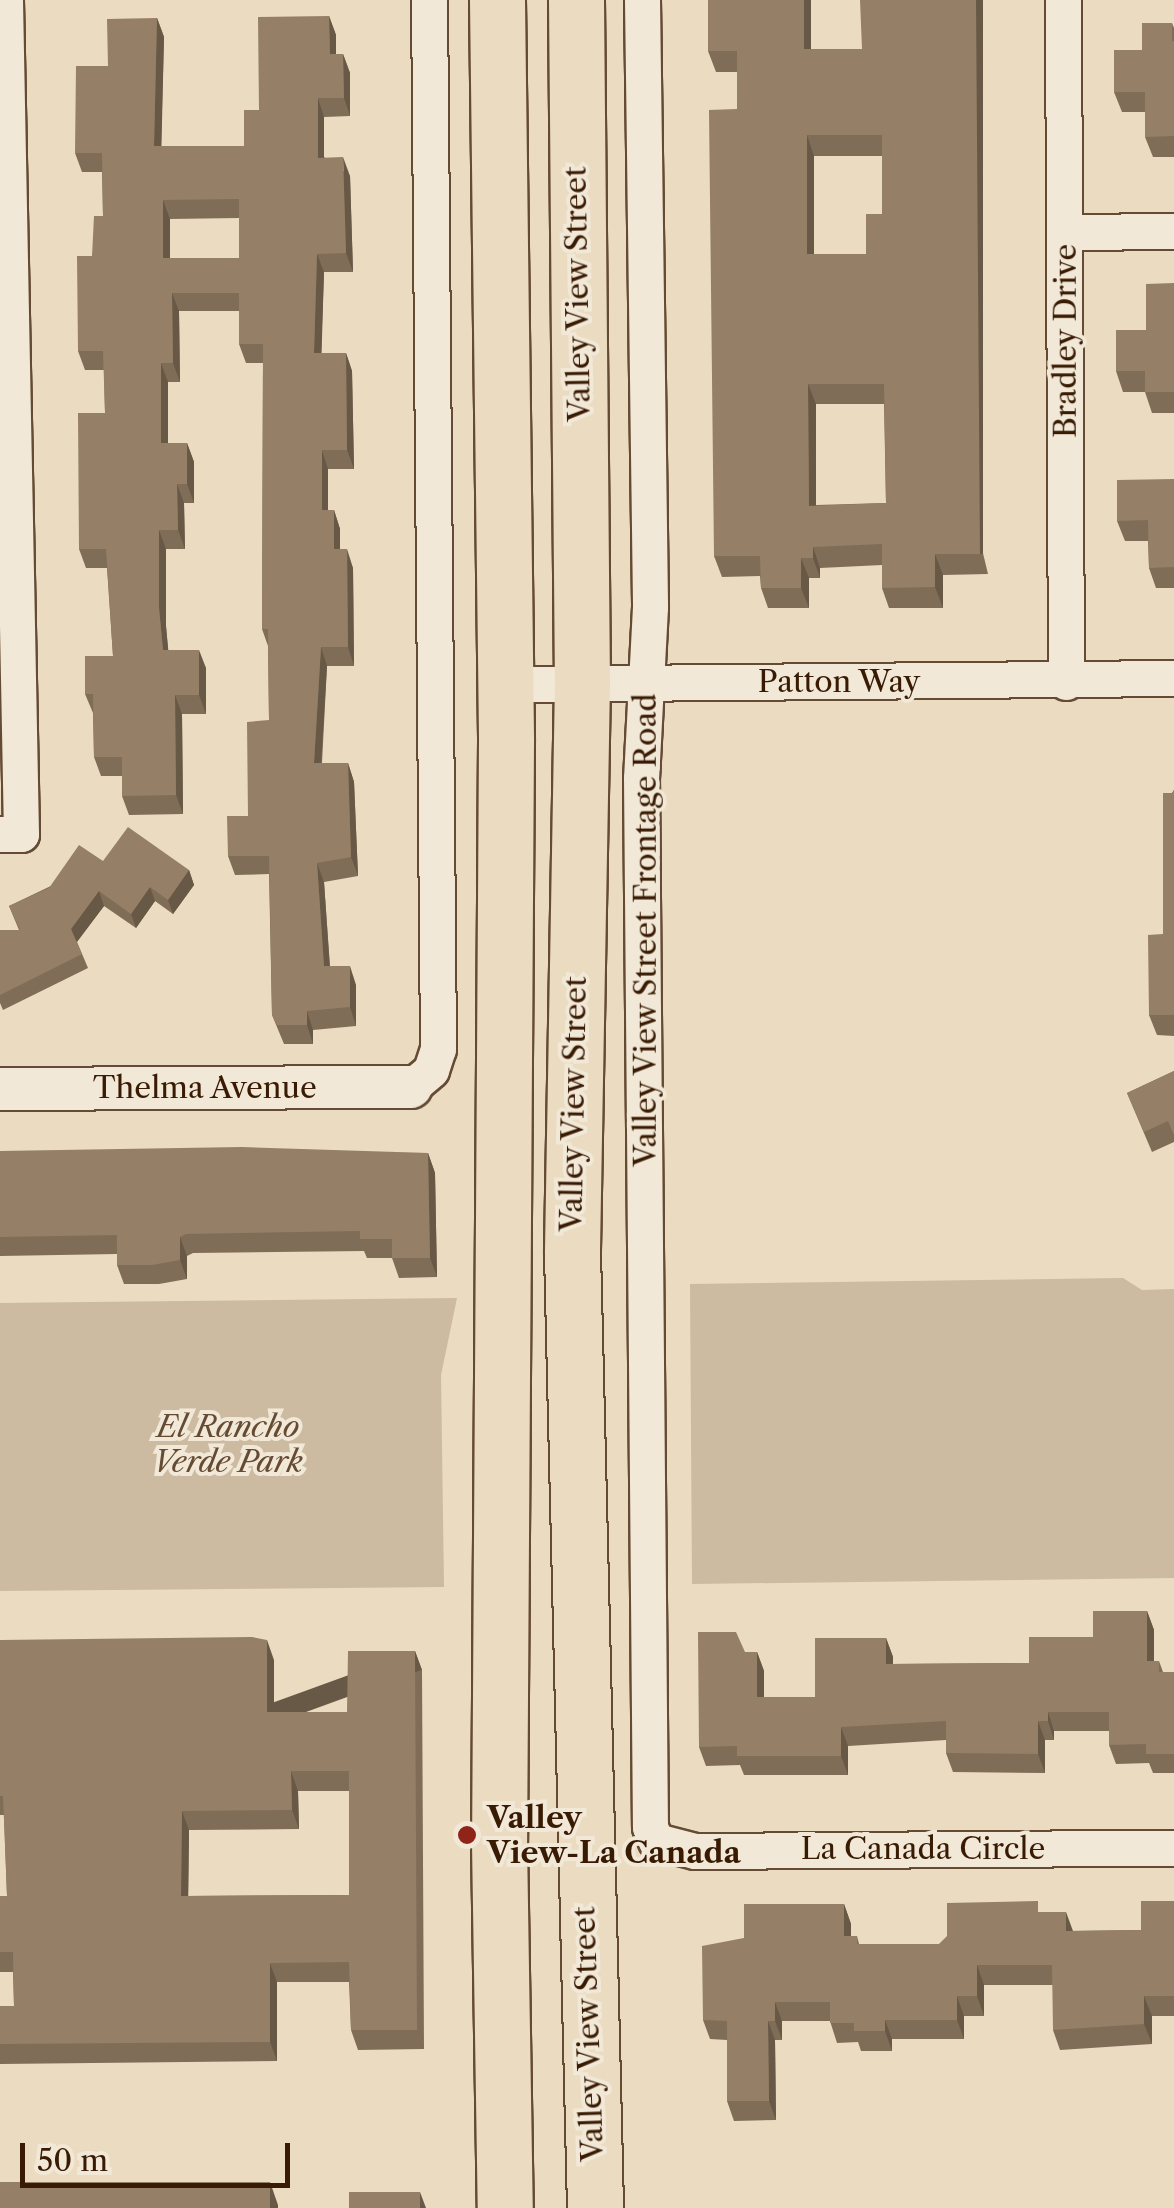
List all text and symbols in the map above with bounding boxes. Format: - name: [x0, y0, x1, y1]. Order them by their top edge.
- street label: Valley View Street: [558, 165, 598, 423]
- street label: Bradley Drive: [1048, 243, 1084, 439]
- street label: Patton Way: [757, 664, 921, 700]
- street label: Valley View Street Frontage Road: [628, 692, 664, 1168]
- street label: Valley View Street: [554, 975, 594, 1233]
- street label: Thelma Avenue: [92, 1070, 318, 1106]
- park label: El Rancho Verde Park: [153, 1409, 303, 1480]
- place label: Valley View-La Canada: [487, 1800, 741, 1870]
- marker: Valley View-La Canada: [456, 1824, 478, 1846]
- street label: La Canada Circle: [800, 1831, 1046, 1867]
- street label: Valley View Street: [567, 1904, 611, 2164]
- scale bar: [25, 2123, 295, 2185]
- text: 50 m: [37, 2142, 108, 2179]

